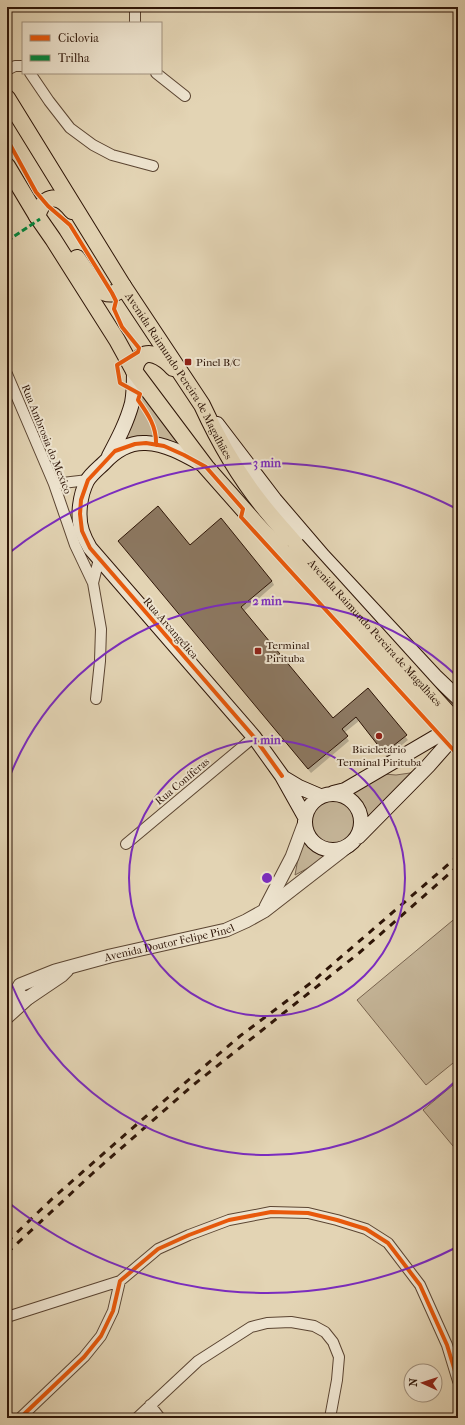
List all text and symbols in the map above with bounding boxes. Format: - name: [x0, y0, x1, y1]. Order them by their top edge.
- legend: [22, 22, 162, 74]
- text: Ciclovia: [58, 31, 99, 45]
- text: Trilha: [58, 51, 90, 65]
- street label: Avenida Raimundo Pereira de Magalhães: [122, 289, 235, 462]
- place label: Pinel B/C: [196, 356, 240, 369]
- marker: Pinel B/C: [183, 357, 193, 367]
- street label: Rua Ambrosia do Mexico: [19, 383, 75, 496]
- text: 3 min: [253, 456, 282, 471]
- street label: Avenida Raimundo Pereira de Magalhães: [304, 556, 445, 709]
- text: 2 min: [252, 594, 283, 608]
- street label: Rua Arcangélica: [140, 595, 201, 662]
- place label: Terminal Pirituba: [266, 639, 310, 665]
- marker: Terminal Pirituba: [253, 646, 263, 656]
- marker: Bicicletário Terminal Pirituba: [374, 731, 384, 741]
- text: 1 min: [253, 733, 282, 747]
- place label: Bicicletário Terminal Pirituba: [337, 743, 422, 769]
- street label: Rua Coníferas: [153, 755, 212, 808]
- centre of rings: [260, 871, 274, 885]
- street label: Avenida Doutor Felipe Pinel: [102, 921, 237, 965]
- north arrow: [403, 1363, 443, 1403]
- text: N: [407, 1377, 420, 1387]

